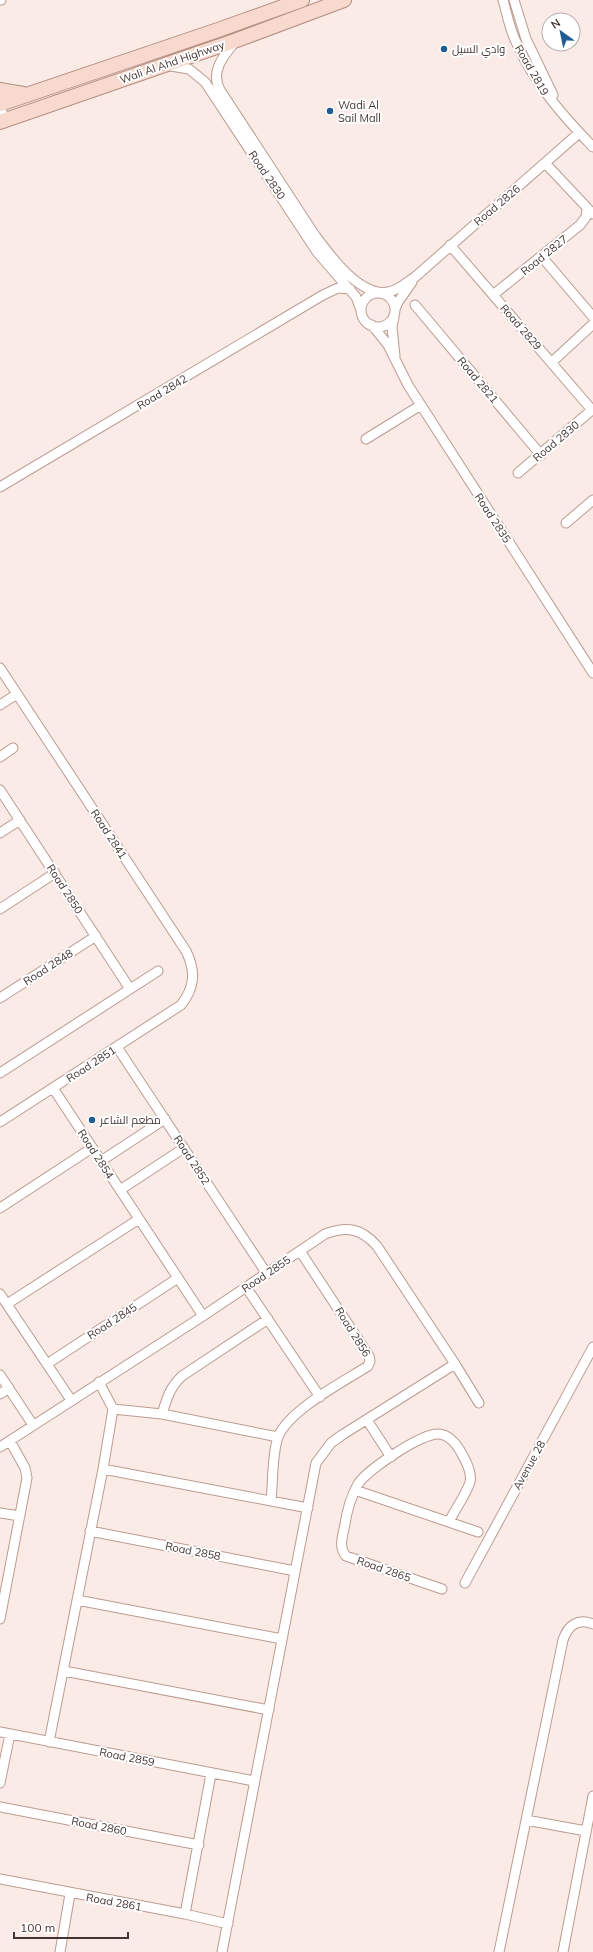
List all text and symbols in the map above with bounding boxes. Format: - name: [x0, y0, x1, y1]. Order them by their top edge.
- north arrow: [541, 12, 581, 52]
- text: N: [548, 15, 563, 32]
- street label: Wali Al Ahd Highway: [118, 37, 226, 86]
- place label: وادي السيل: [452, 42, 505, 58]
- street label: Road 2819: [512, 42, 552, 98]
- marker: وادي السيل: [439, 44, 449, 54]
- place label: Wadi Al Sail Mall: [338, 98, 381, 125]
- marker: Wadi Al Sail Mall: [325, 106, 335, 116]
- street label: Road 2830: [245, 148, 289, 203]
- street label: Road 2826: [471, 181, 523, 228]
- street label: Road 2827: [518, 232, 570, 278]
- street label: Road 2829: [497, 301, 545, 353]
- street label: Road 2821: [455, 354, 501, 406]
- street label: Road 2842: [134, 371, 190, 412]
- street label: Road 2830: [530, 417, 582, 464]
- street label: Road 2835: [472, 491, 514, 546]
- street label: Road 2841: [88, 807, 130, 861]
- street label: Road 2850: [44, 862, 86, 917]
- street label: Road 2848: [21, 946, 76, 988]
- street label: Road 2851: [64, 1043, 118, 1085]
- place label: مطعم الشاعر: [99, 1113, 161, 1128]
- marker: مطعم الشاعر: [87, 1115, 97, 1125]
- street label: Road 2854: [75, 1127, 117, 1182]
- street label: Road 2852: [171, 1133, 213, 1188]
- street label: Road 2855: [239, 1252, 294, 1296]
- street label: Road 2845: [85, 1300, 140, 1342]
- street label: Road 2856: [332, 1304, 374, 1360]
- street label: Avenue 28: [510, 1437, 548, 1492]
- street label: Road 2858: [164, 1539, 222, 1563]
- street label: Road 2865: [355, 1553, 413, 1585]
- street label: Road 2859: [98, 1745, 156, 1769]
- street label: Road 2860: [70, 1814, 128, 1838]
- street label: Road 2861: [85, 1890, 143, 1914]
- scale bar: [14, 1914, 128, 1940]
- text: 100 m: [20, 1920, 55, 1935]

